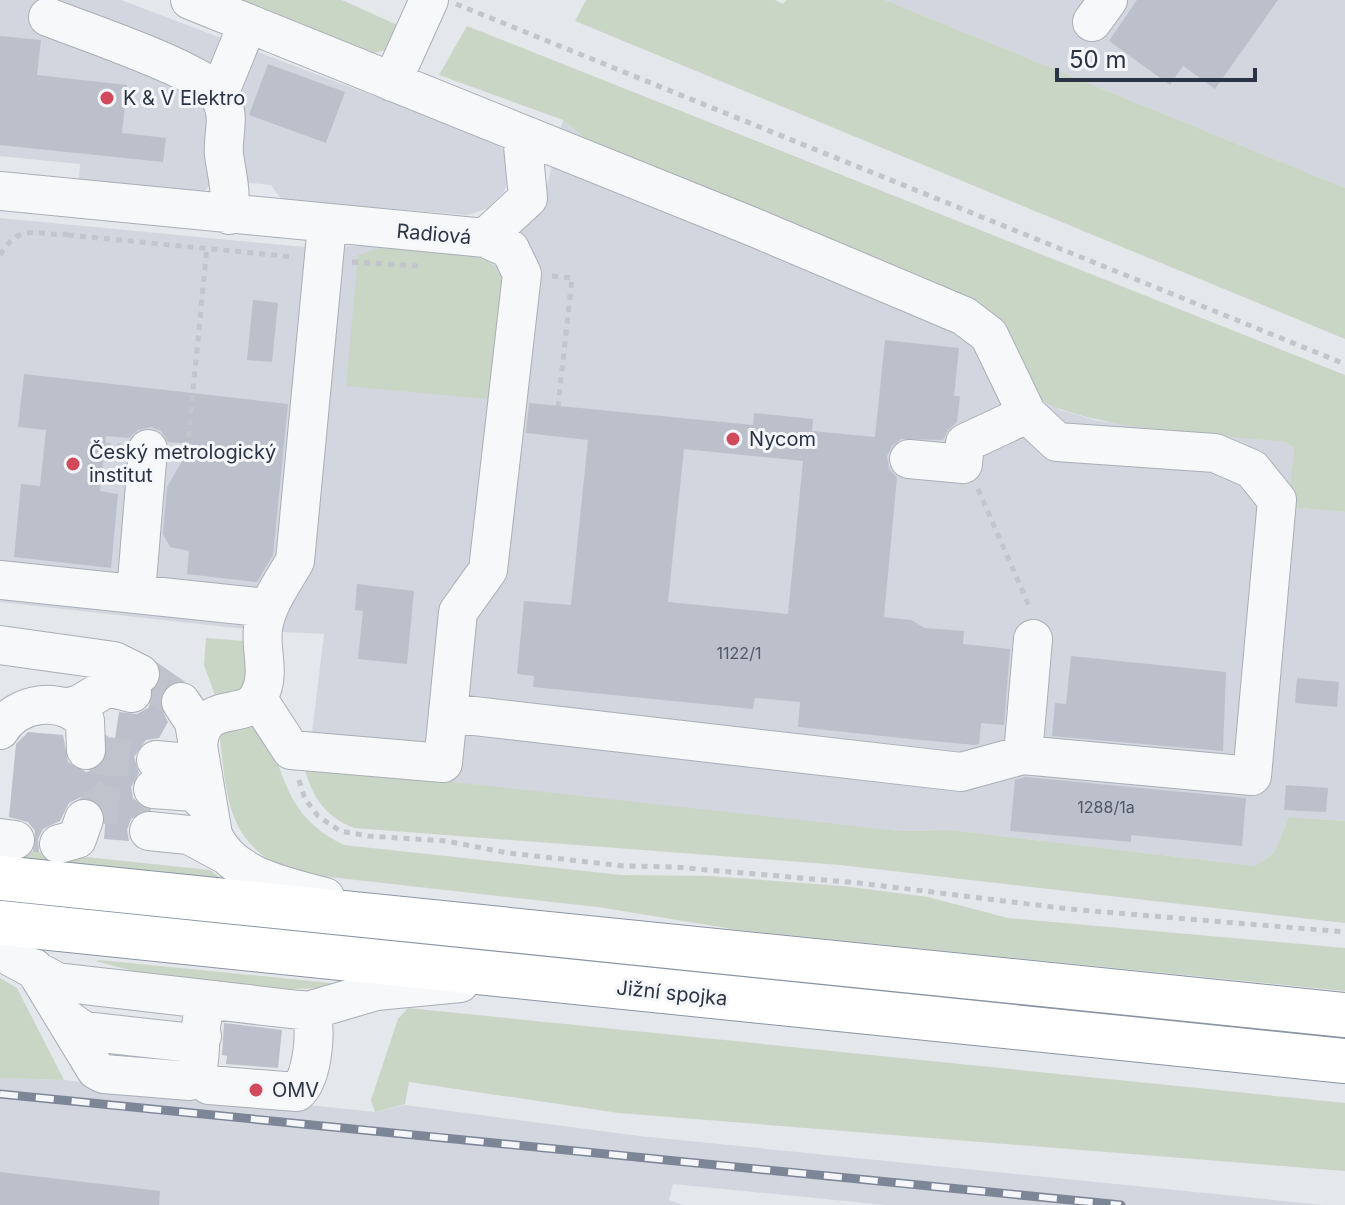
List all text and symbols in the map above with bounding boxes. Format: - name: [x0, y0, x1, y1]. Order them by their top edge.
- scale bar: [1057, 32, 1255, 82]
- text: 50 m: [1069, 45, 1127, 74]
- place label: K & V Elektro: [123, 86, 245, 110]
- marker: K & V Elektro: [98, 89, 116, 107]
- street label: Radiová: [396, 219, 472, 249]
- place label: Nycom: [749, 427, 816, 451]
- marker: Nycom: [724, 430, 742, 448]
- place label: Český metrologický institut: [89, 440, 276, 487]
- marker: Český metrologický institut: [64, 455, 82, 473]
- house number: 1122/1: [717, 643, 761, 663]
- house number: 1288/1a: [1077, 797, 1135, 817]
- street label: Jižní spojka: [615, 975, 729, 1011]
- place label: OMV: [272, 1078, 319, 1102]
- marker: OMV: [247, 1081, 265, 1099]

